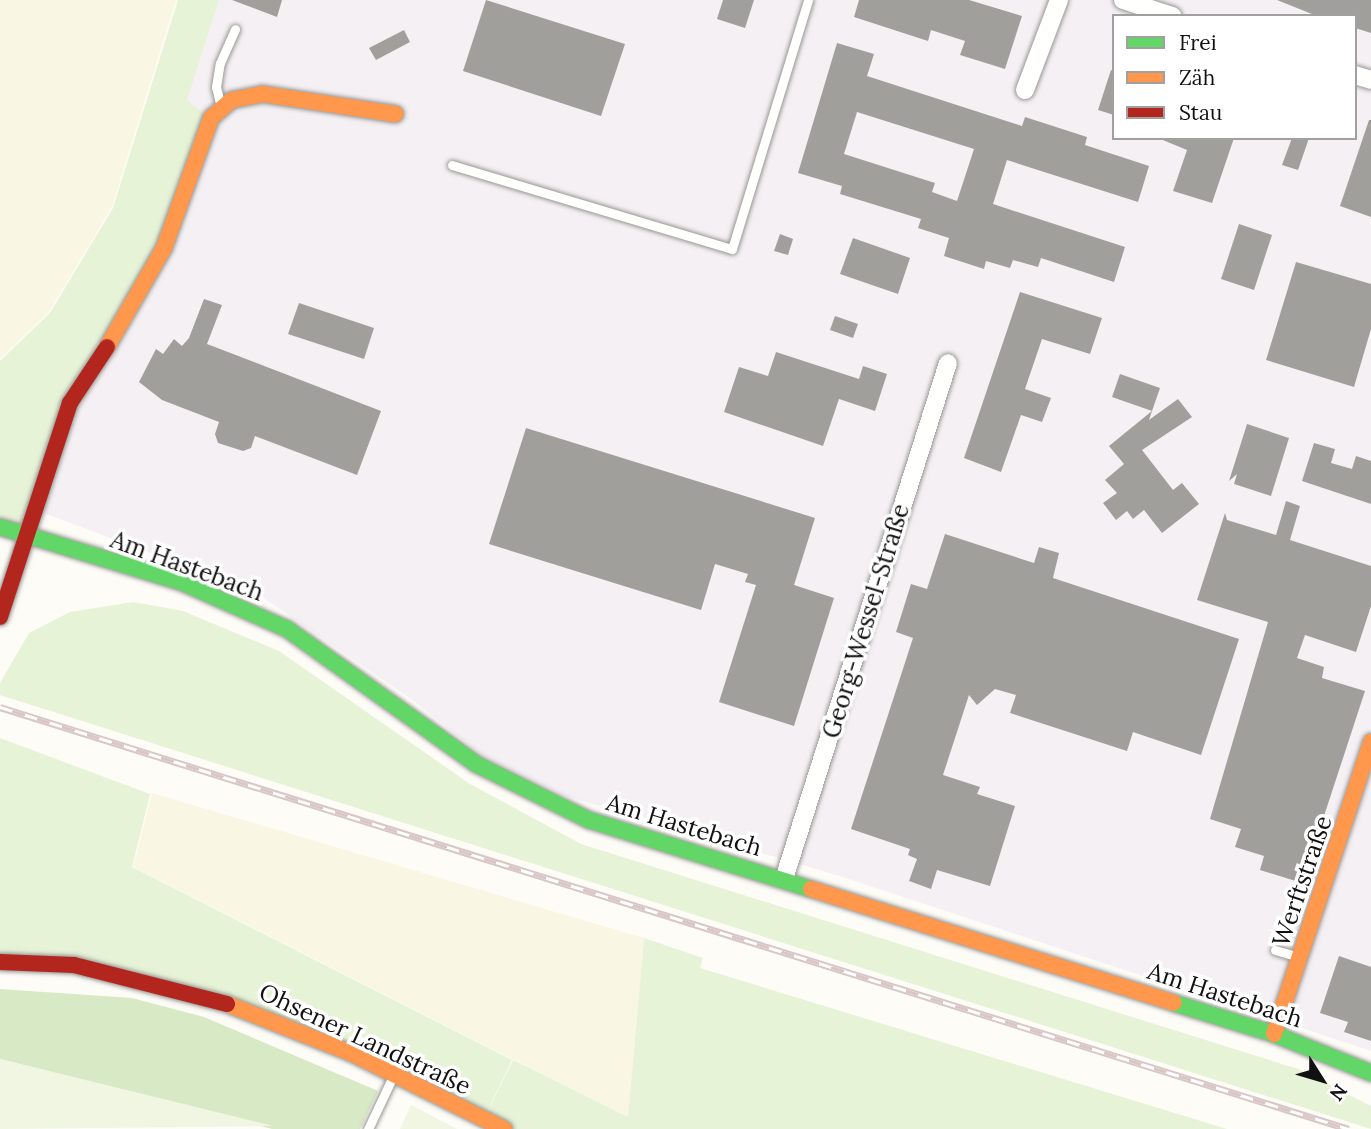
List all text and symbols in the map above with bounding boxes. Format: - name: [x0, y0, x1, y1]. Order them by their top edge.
- legend: [1112, 14, 1357, 140]
- text: Frei: [1179, 29, 1217, 56]
- text: Zäh: [1179, 64, 1215, 91]
- text: Stau: [1179, 99, 1222, 126]
- street label: Georg-Wessel-Straße: [817, 500, 915, 742]
- street label: Am Hastebach: [107, 525, 267, 607]
- street label: Am Hastebach: [603, 788, 765, 862]
- street label: Werftstraße: [1266, 812, 1338, 950]
- street label: Am Hastebach: [1144, 956, 1306, 1034]
- street label: Ohsener Landstraße: [255, 977, 475, 1101]
- north arrow: [1287, 1045, 1357, 1115]
- text: N: [1325, 1080, 1353, 1106]

